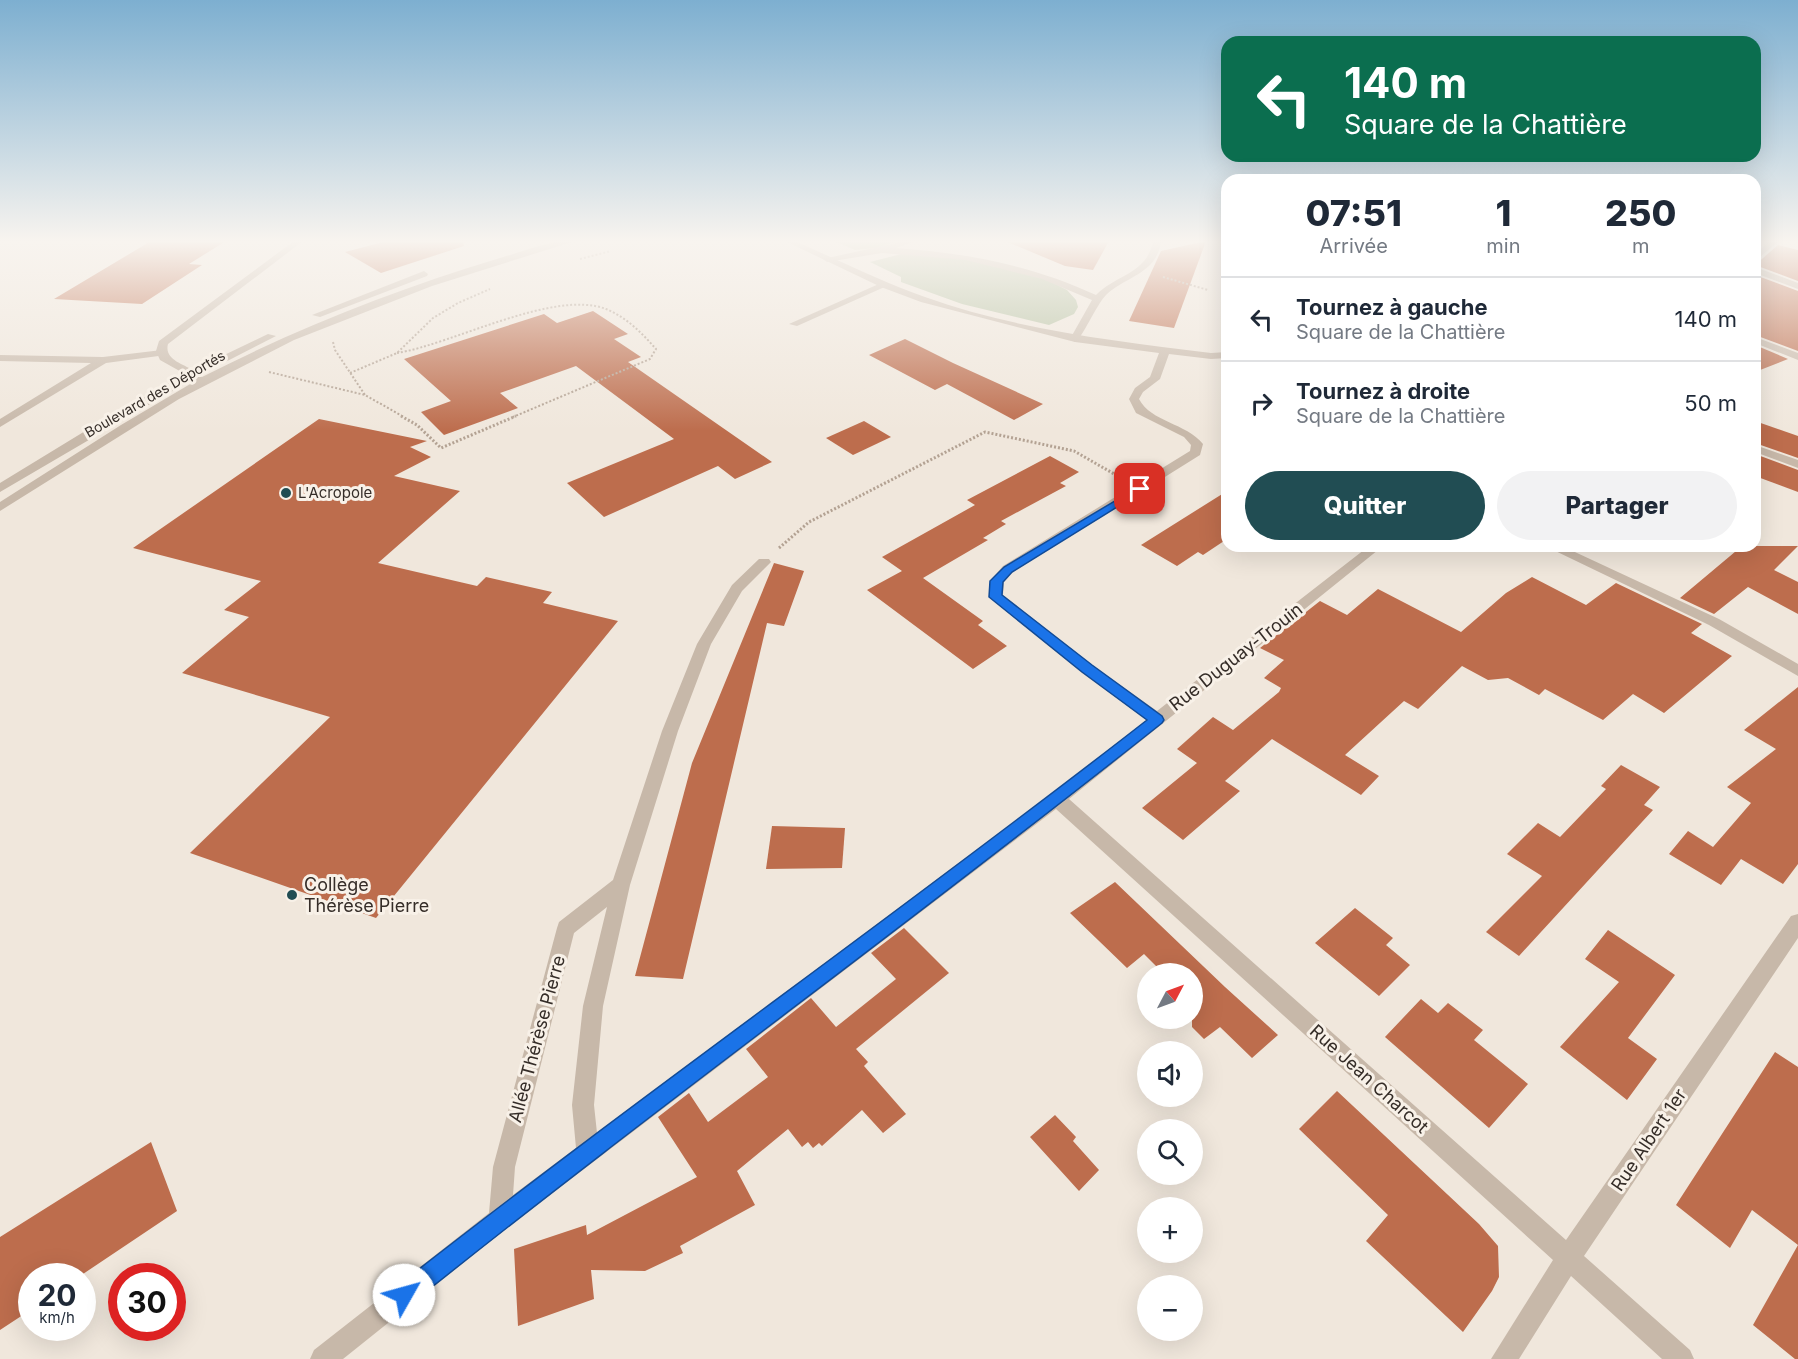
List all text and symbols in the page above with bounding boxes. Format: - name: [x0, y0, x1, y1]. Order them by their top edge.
- text: 140 m: [1344, 57, 1467, 108]
- icon: left: [1245, 60, 1323, 138]
- text: Square de la Chattière: [1344, 108, 1627, 141]
- text: 07:51: [1306, 191, 1402, 235]
- text: 1: [1495, 191, 1511, 235]
- text: 250: [1605, 191, 1676, 235]
- text: Arrivée: [1319, 234, 1388, 258]
- text: min: [1486, 234, 1521, 258]
- text: m: [1632, 234, 1650, 258]
- text: Tournez à gauche: [1296, 294, 1488, 320]
- icon: left: [1245, 303, 1278, 336]
- text: 140 m: [1675, 306, 1737, 332]
- text: Square de la Chattière: [1296, 320, 1505, 344]
- street label: Boulevard des Déportés: [82, 346, 228, 441]
- text: Tournez à droite: [1296, 378, 1470, 404]
- icon: right: [1245, 387, 1278, 420]
- text: 50 m: [1684, 390, 1737, 416]
- text: Square de la Chattière: [1296, 404, 1505, 428]
- pin: [1114, 463, 1165, 514]
- button: Quitter: [1245, 471, 1485, 540]
- button: Partager: [1497, 471, 1737, 540]
- icon: arrive: [1123, 472, 1156, 505]
- place label: L'Acropole: [298, 483, 372, 502]
- marker: L'Acropole: [279, 486, 293, 500]
- street label: Rue Duguay-Trouin: [1165, 598, 1306, 715]
- place label: Collège Thérèse Pierre: [304, 874, 429, 916]
- marker: Collège Thérèse Pierre: [285, 888, 299, 902]
- street label: Allée Thérèse Pierre: [504, 953, 569, 1125]
- north arrow: [1137, 963, 1203, 1029]
- map controls: [1137, 963, 1203, 1341]
- street label: Rue Jean Charcot: [1306, 1020, 1433, 1137]
- button: sound: [1137, 1041, 1203, 1107]
- street label: Rue Albert 1er: [1607, 1084, 1691, 1195]
- button: search: [1137, 1119, 1203, 1185]
- button: +: [1137, 1197, 1203, 1263]
- speed limit sign: 30: [108, 1263, 186, 1341]
- position arrow: [372, 1263, 436, 1327]
- button: −: [1137, 1275, 1203, 1341]
- text: 20: [37, 1277, 77, 1313]
- text: km/h: [39, 1308, 75, 1327]

